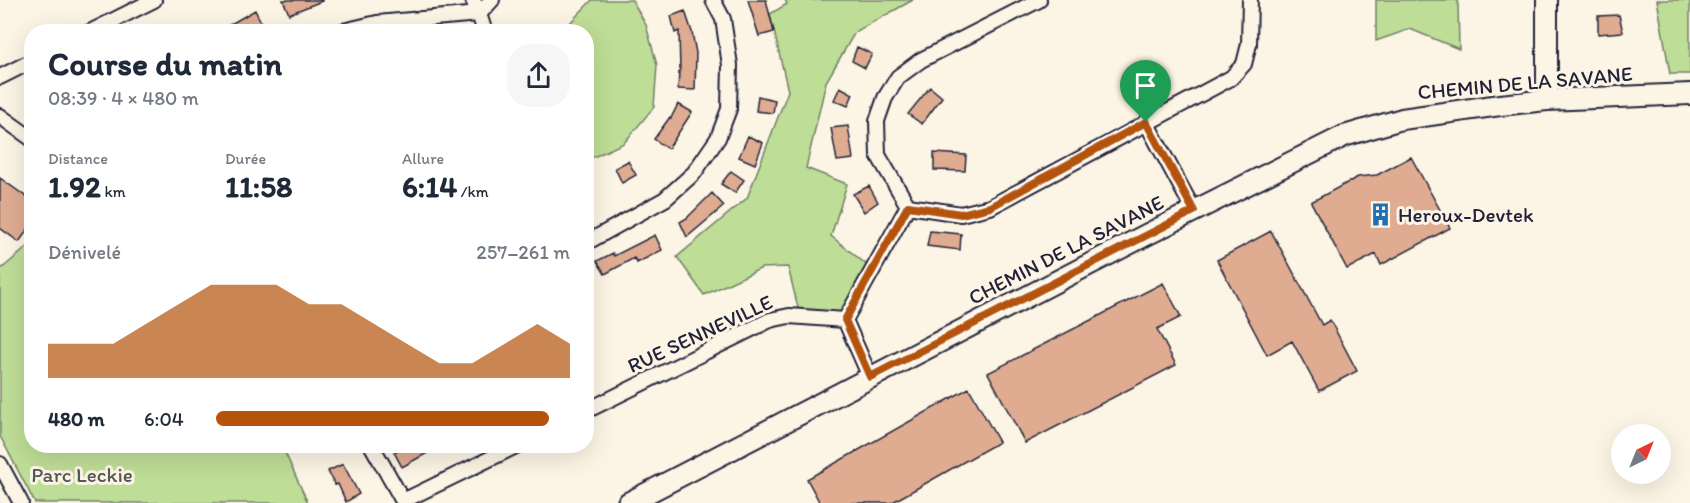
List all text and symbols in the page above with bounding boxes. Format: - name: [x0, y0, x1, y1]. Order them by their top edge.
- text: Course du matin: [48, 44, 282, 83]
- button: share: [507, 44, 570, 107]
- pin: [1120, 60, 1171, 122]
- street label: CHEMIN DE LA SAVANE: [1416, 61, 1633, 104]
- icon: arrive: [1129, 69, 1162, 102]
- text: 08:39 · 4 × 480 m: [48, 86, 199, 110]
- text: Distance: [48, 149, 108, 168]
- text: Durée: [225, 149, 266, 168]
- text: Allure: [402, 149, 444, 168]
- text: 1.92: [48, 168, 101, 205]
- text: 11:58: [225, 168, 292, 205]
- text: 6:14: [402, 168, 457, 205]
- text: km: [101, 182, 126, 201]
- text: /km: [457, 182, 489, 201]
- street label: CHEMIN DE LA SAVANE: [964, 189, 1168, 310]
- building icon: Heroux-Devtek: [1367, 202, 1393, 228]
- place label: Heroux-Devtek: [1398, 202, 1534, 227]
- text: Dénivelé: [48, 240, 121, 264]
- text: 257–261 m: [476, 240, 570, 264]
- street label: RUE SENNEVILLE: [623, 289, 776, 378]
- text: 480 m: [48, 407, 105, 431]
- text: 6:04: [144, 407, 184, 431]
- north arrow: [1611, 424, 1671, 484]
- map controls: [1611, 424, 1671, 484]
- park label: Parc Leckie: [31, 462, 133, 487]

